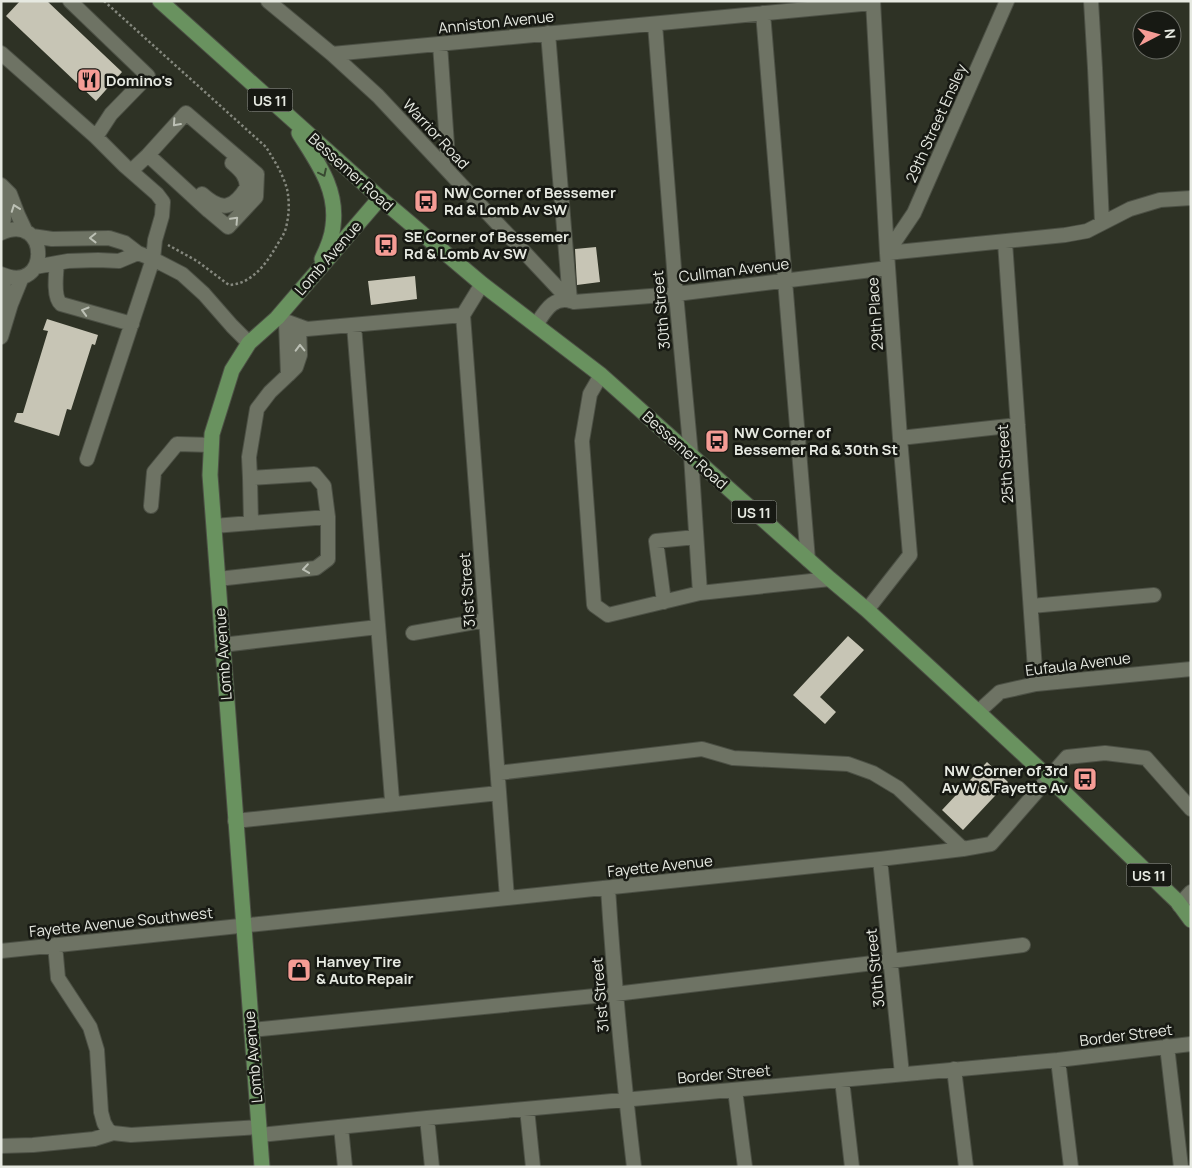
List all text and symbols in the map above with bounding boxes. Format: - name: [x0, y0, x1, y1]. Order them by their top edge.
- street label: Anniston Avenue: [437, 5, 555, 39]
- north arrow: [1132, 10, 1182, 60]
- text: N: [1160, 28, 1180, 40]
- street label: 29th Street Ensley: [900, 60, 972, 186]
- restaurant icon: Domino's: [76, 67, 102, 93]
- place label: Domino's: [106, 70, 172, 91]
- road number: US 11: [248, 88, 292, 112]
- street label: Warrior Road: [398, 94, 474, 174]
- one-way arrow: [173, 118, 182, 127]
- street label: Bessemer Road: [304, 128, 398, 216]
- one-way arrow: [317, 168, 327, 177]
- place label: NW Corner of Bessemer Rd & Lomb Av SW: [444, 182, 616, 220]
- bus stop icon: NW Corner of Bessemer Rd & Lomb Av SW: [413, 188, 439, 214]
- one-way arrow: [11, 204, 21, 212]
- one-way arrow: [229, 216, 238, 225]
- street label: Lomb Avenue: [290, 216, 366, 300]
- place label: SE Corner of Bessemer Rd & Lomb Av SW: [404, 226, 569, 264]
- bus stop icon: SE Corner of Bessemer Rd & Lomb Av SW: [373, 232, 399, 258]
- one-way arrow: [89, 233, 97, 244]
- street label: Cullman Avenue: [678, 253, 791, 287]
- street label: 30th Street: [647, 270, 675, 350]
- street label: 29th Place: [862, 276, 888, 351]
- one-way arrow: [81, 306, 89, 316]
- one-way arrow: [294, 344, 305, 352]
- street label: Bessemer Road: [638, 406, 732, 494]
- place label: NW Corner of Bessemer Rd & 30th St: [734, 422, 898, 460]
- street label: 25th Street: [992, 424, 1018, 504]
- bus stop icon: NW Corner of Bessemer Rd & 30th St: [704, 428, 730, 454]
- road number: US 11: [732, 501, 776, 524]
- street label: 31st Street: [454, 552, 480, 628]
- one-way arrow: [302, 563, 310, 574]
- street label: Lomb Avenue: [209, 607, 237, 701]
- street label: Eufaula Avenue: [1024, 647, 1132, 681]
- place label: NW Corner of 3rd Av W & Fayette Av: [942, 760, 1068, 798]
- bus stop icon: NW Corner of 3rd Av W & Fayette Av: [1072, 766, 1098, 792]
- street label: Fayette Avenue: [606, 850, 714, 882]
- road number: US 11: [1126, 864, 1172, 886]
- street label: Fayette Avenue Southwest: [28, 902, 214, 942]
- street label: 30th Street: [860, 927, 890, 1009]
- place label: Hanvey Tire & Auto Repair: [316, 951, 414, 989]
- shop icon: Hanvey Tire & Auto Repair: [286, 957, 312, 983]
- street label: 31st Street: [586, 957, 614, 1033]
- street label: Lomb Avenue: [238, 1010, 267, 1104]
- street label: Border Street: [1078, 1019, 1174, 1051]
- street label: Border Street: [677, 1059, 771, 1089]

